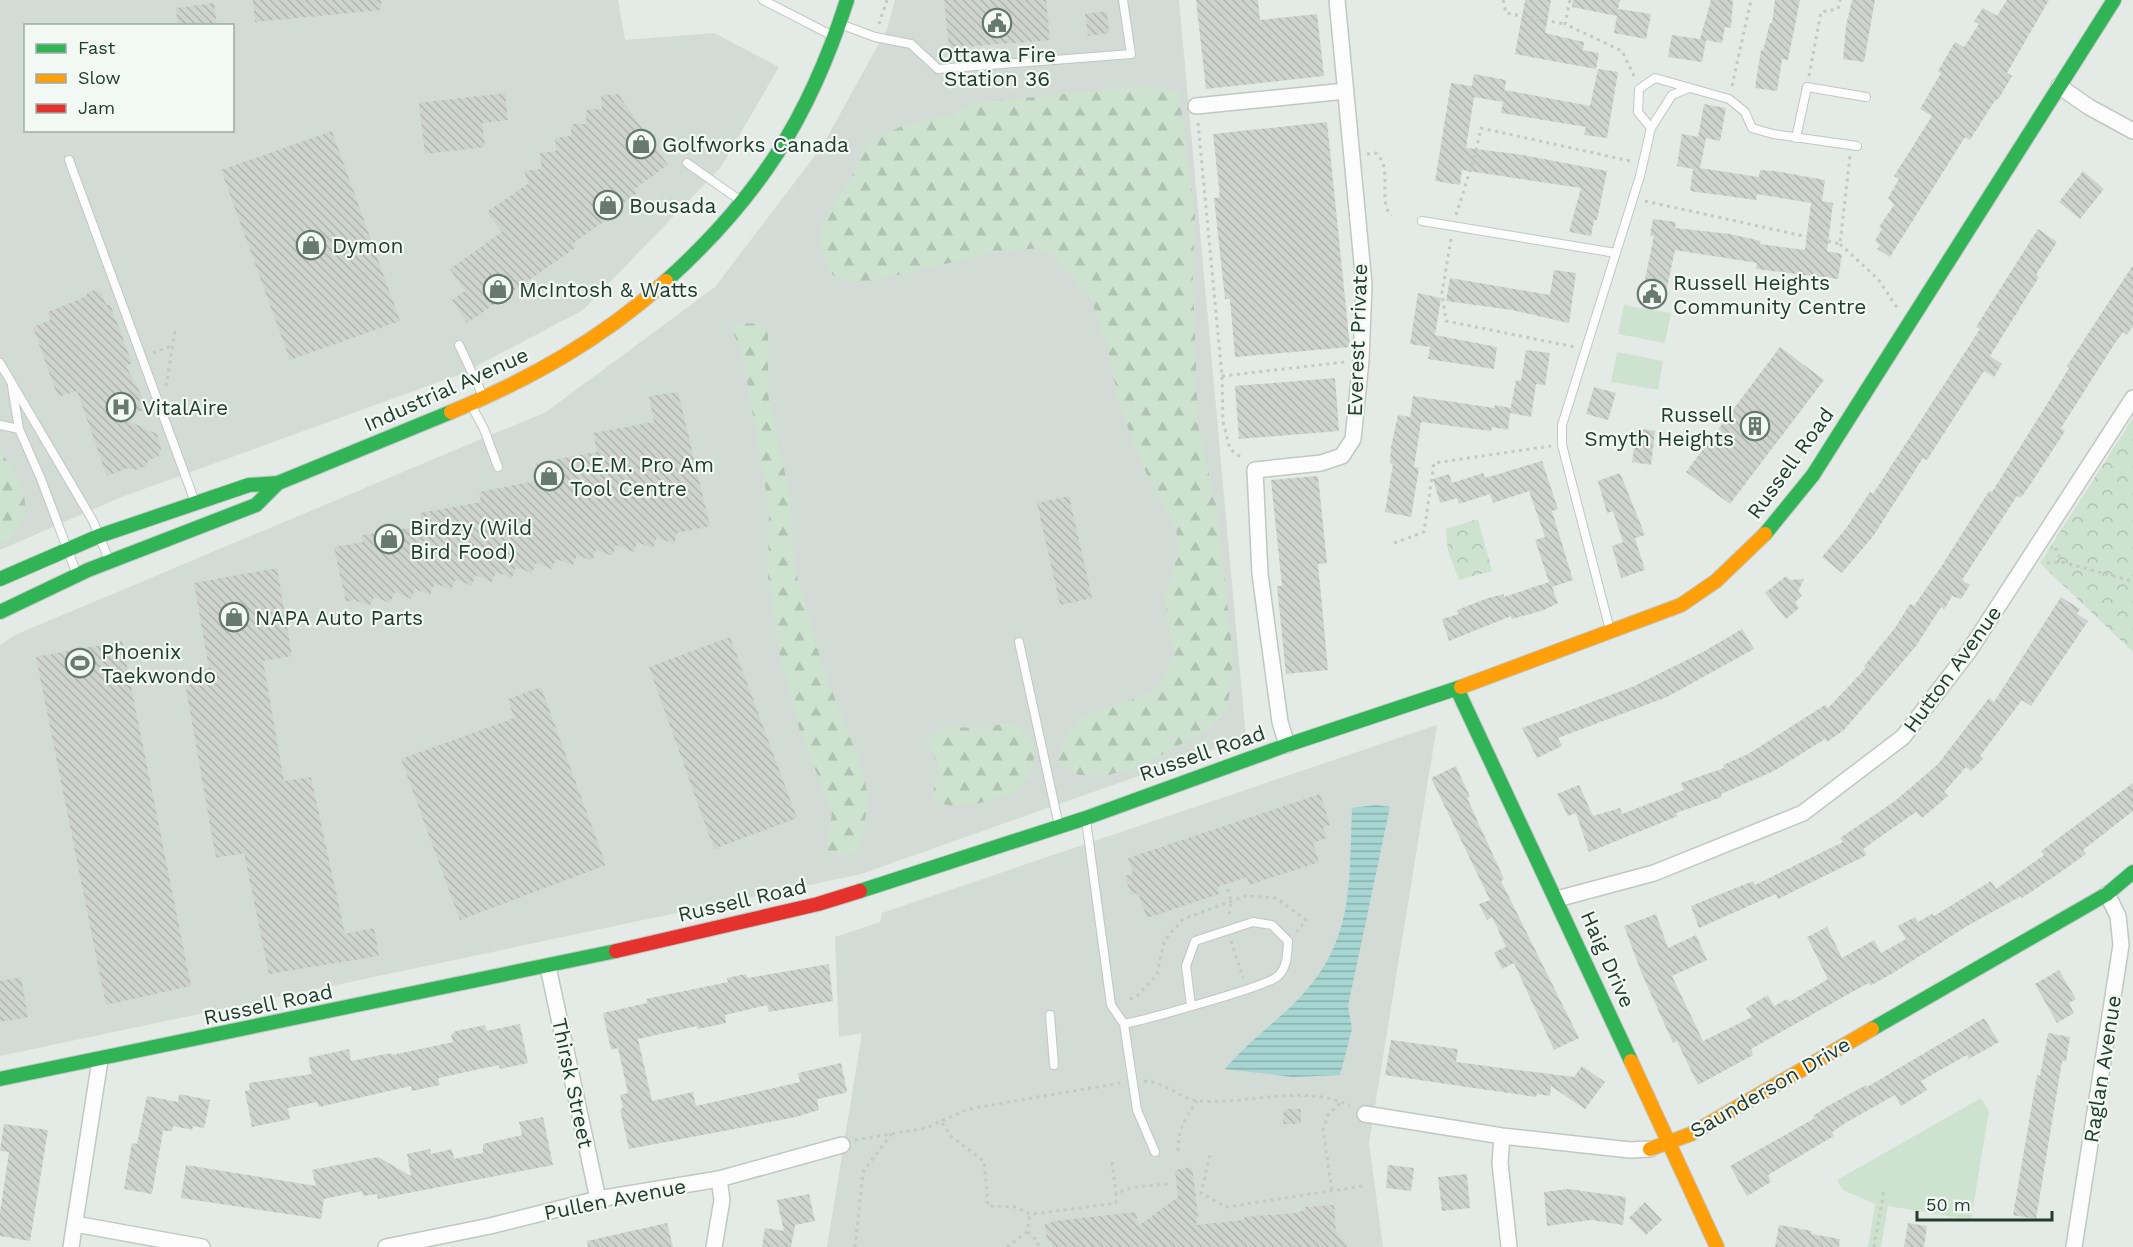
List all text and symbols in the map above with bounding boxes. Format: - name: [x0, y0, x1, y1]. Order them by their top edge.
- public building icon: Ottawa Fire Station 36: [981, 7, 1013, 39]
- legend: [24, 24, 234, 132]
- text: Fast: [78, 37, 116, 58]
- place label: Ottawa Fire Station 36: [938, 42, 1056, 91]
- text: Slow: [78, 67, 121, 88]
- text: Jam: [78, 97, 115, 118]
- shop icon: Golfworks Canada: [625, 128, 657, 160]
- place label: Golfworks Canada: [662, 132, 849, 157]
- shop icon: Bousada: [592, 189, 624, 221]
- place label: Bousada: [629, 193, 716, 218]
- shop icon: Dymon: [295, 229, 327, 261]
- place label: Dymon: [332, 233, 403, 258]
- street label: Everest Private: [1342, 263, 1372, 417]
- place label: Russell Heights Community Centre: [1673, 270, 1866, 319]
- shop icon: McIntosh & Watts: [482, 273, 514, 305]
- place label: McIntosh & Watts: [519, 277, 698, 302]
- public building icon: Russell Heights Community Centre: [1636, 278, 1668, 310]
- street label: Industrial Avenue: [360, 341, 532, 437]
- hospital icon: VitalAire: [105, 391, 137, 423]
- place label: VitalAire: [142, 395, 228, 420]
- place label: Russell Smyth Heights: [1584, 402, 1735, 451]
- street label: Russell Road: [1741, 402, 1839, 524]
- building icon: Russell Smyth Heights: [1739, 410, 1771, 442]
- place label: O.E.M. Pro Am Tool Centre: [570, 452, 714, 501]
- shop icon: O.E.M. Pro Am Tool Centre: [533, 460, 565, 492]
- place label: Birdzy (Wild Bird Food): [410, 515, 532, 564]
- shop icon: Birdzy (Wild Bird Food): [373, 523, 405, 555]
- shop icon: NAPA Auto Parts: [218, 601, 250, 633]
- street label: Hutton Avenue: [1898, 601, 2006, 737]
- place label: NAPA Auto Parts: [255, 605, 423, 630]
- place label: Phoenix Taekwondo: [101, 639, 216, 688]
- sports icon: Phoenix Taekwondo: [64, 647, 96, 679]
- street label: Russell Road: [1136, 720, 1268, 786]
- street label: Russell Road: [675, 873, 809, 927]
- street label: Haig Drive: [1576, 907, 1640, 1011]
- street label: Russell Road: [201, 978, 335, 1030]
- street label: Raglan Avenue: [2078, 993, 2126, 1145]
- street label: Thirsk Street: [547, 1016, 599, 1150]
- street label: Saunderson Drive: [1686, 1031, 1854, 1143]
- street label: Pullen Avenue: [542, 1173, 688, 1225]
- scale bar: [1917, 1184, 2052, 1222]
- text: 50 m: [1926, 1194, 1971, 1215]

